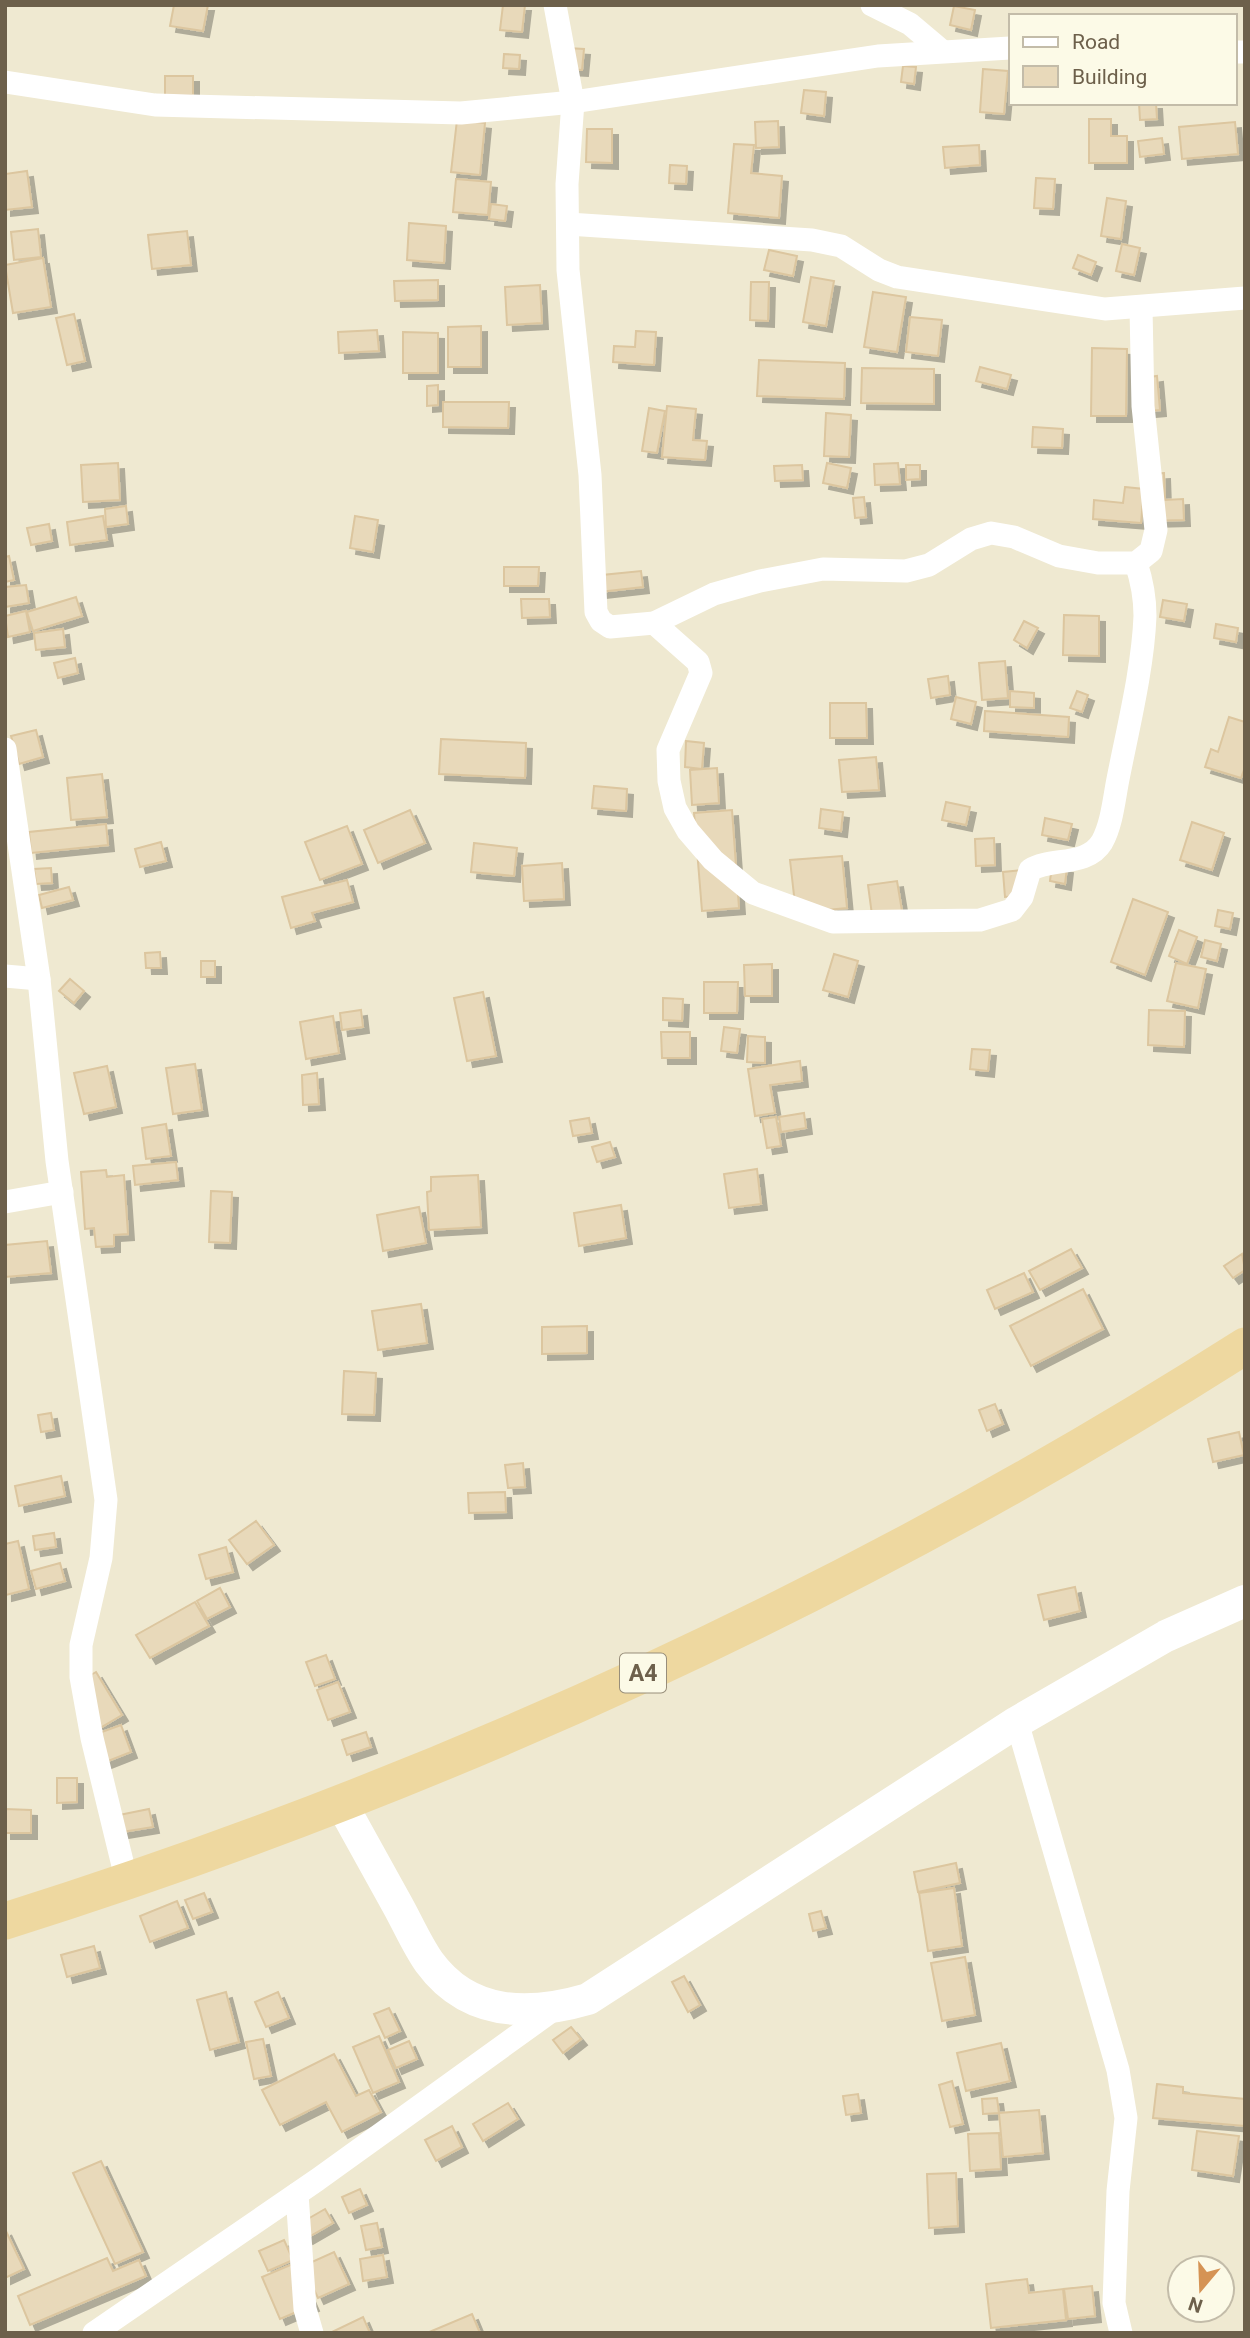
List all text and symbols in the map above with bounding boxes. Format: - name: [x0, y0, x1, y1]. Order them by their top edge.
- legend: [1009, 14, 1236, 105]
- text: Road: [1072, 30, 1120, 54]
- text: Building: [1072, 65, 1147, 89]
- road number: A4: [620, 1654, 666, 1692]
- north arrow: [1166, 2254, 1236, 2324]
- text: N: [1186, 2292, 1206, 2318]

